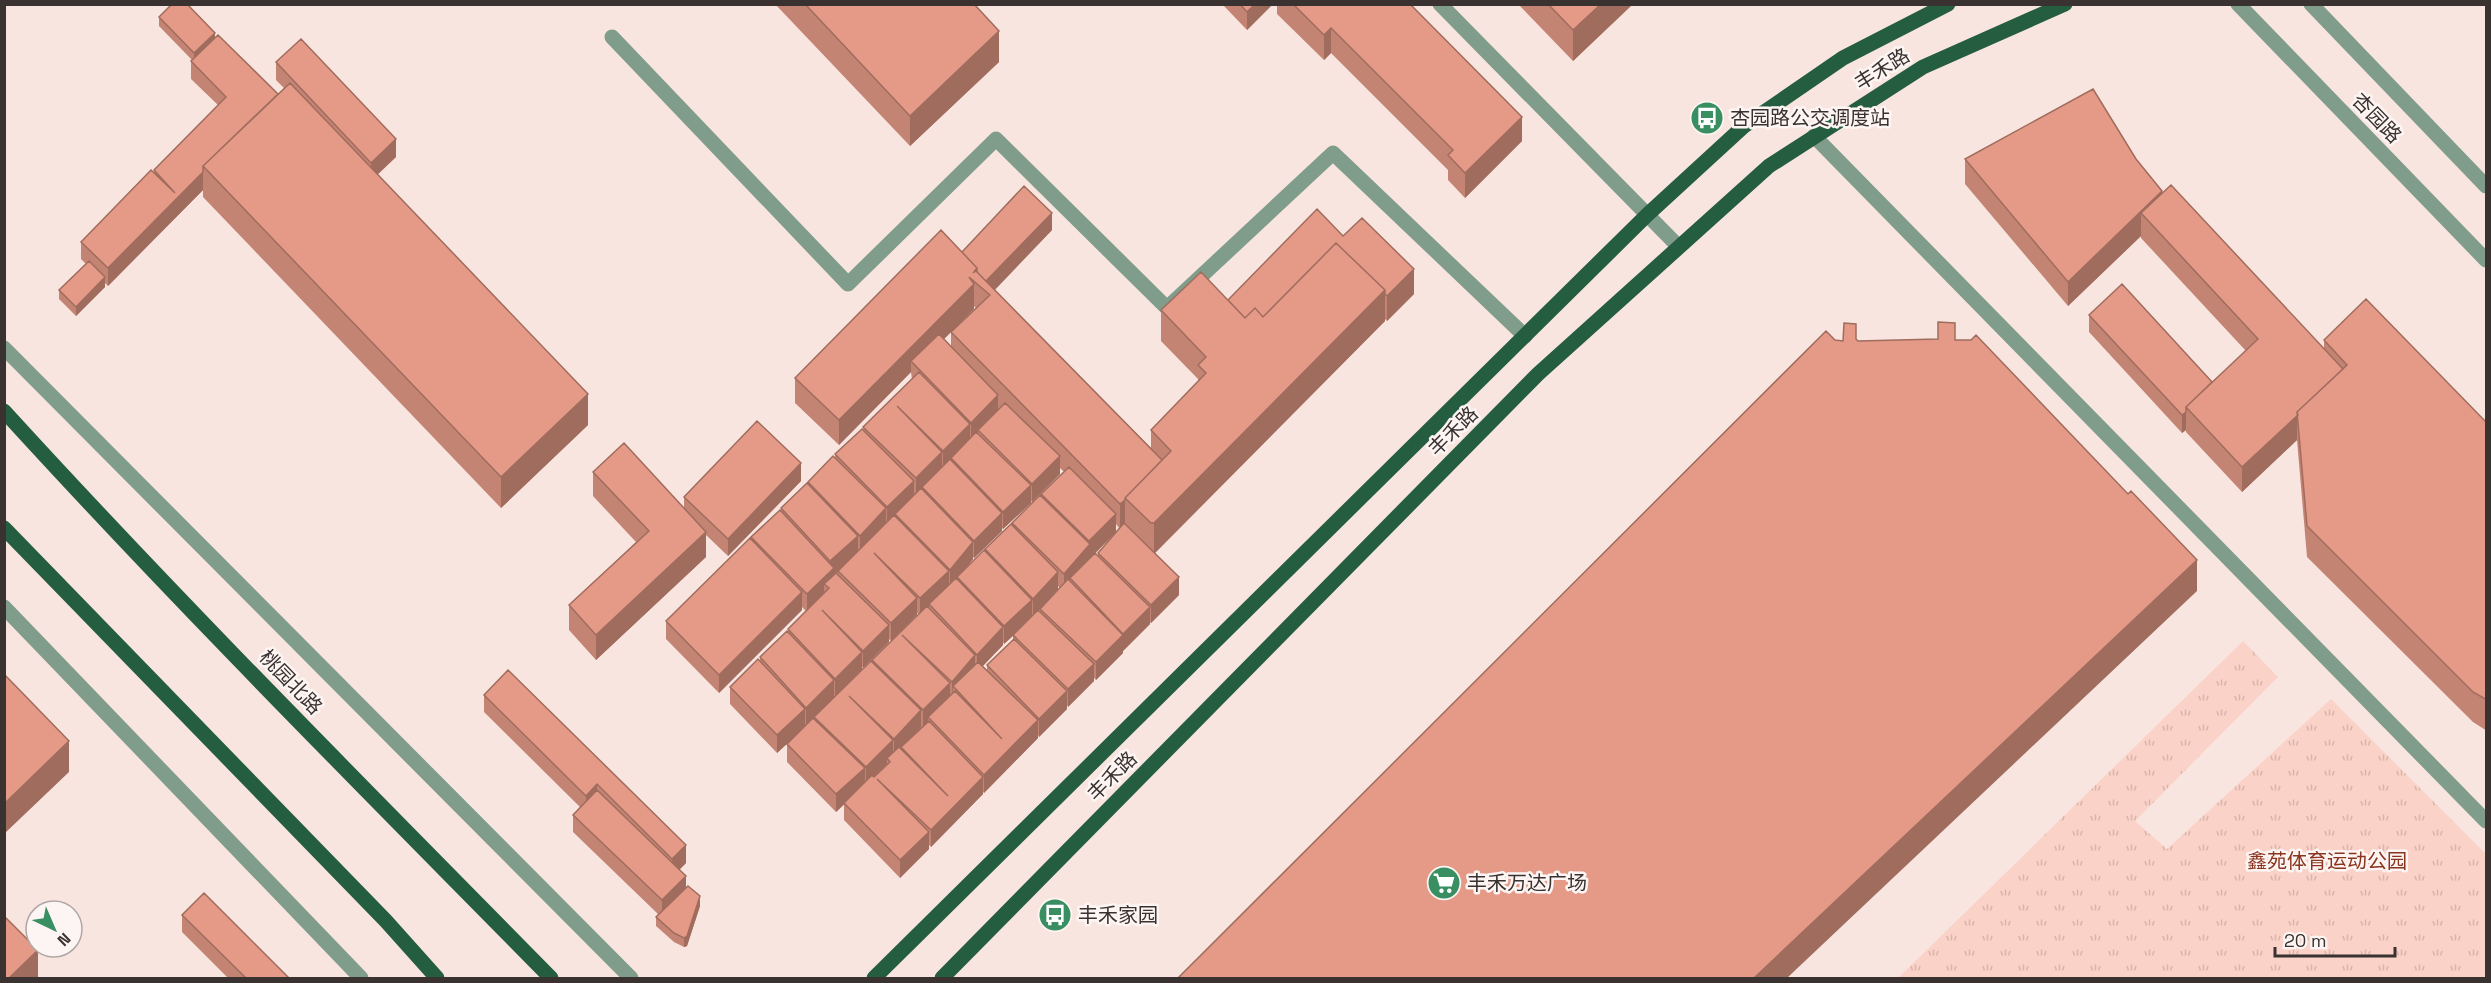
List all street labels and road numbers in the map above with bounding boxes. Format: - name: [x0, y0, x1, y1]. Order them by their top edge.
- street label: 丰禾路: [1850, 42, 1914, 96]
- street label: 杏园路: [2347, 87, 2407, 149]
- street label: 丰禾路: [1423, 401, 1483, 461]
- street label: 桃园北路: [254, 644, 328, 720]
- street label: 丰禾路: [1082, 746, 1142, 806]

